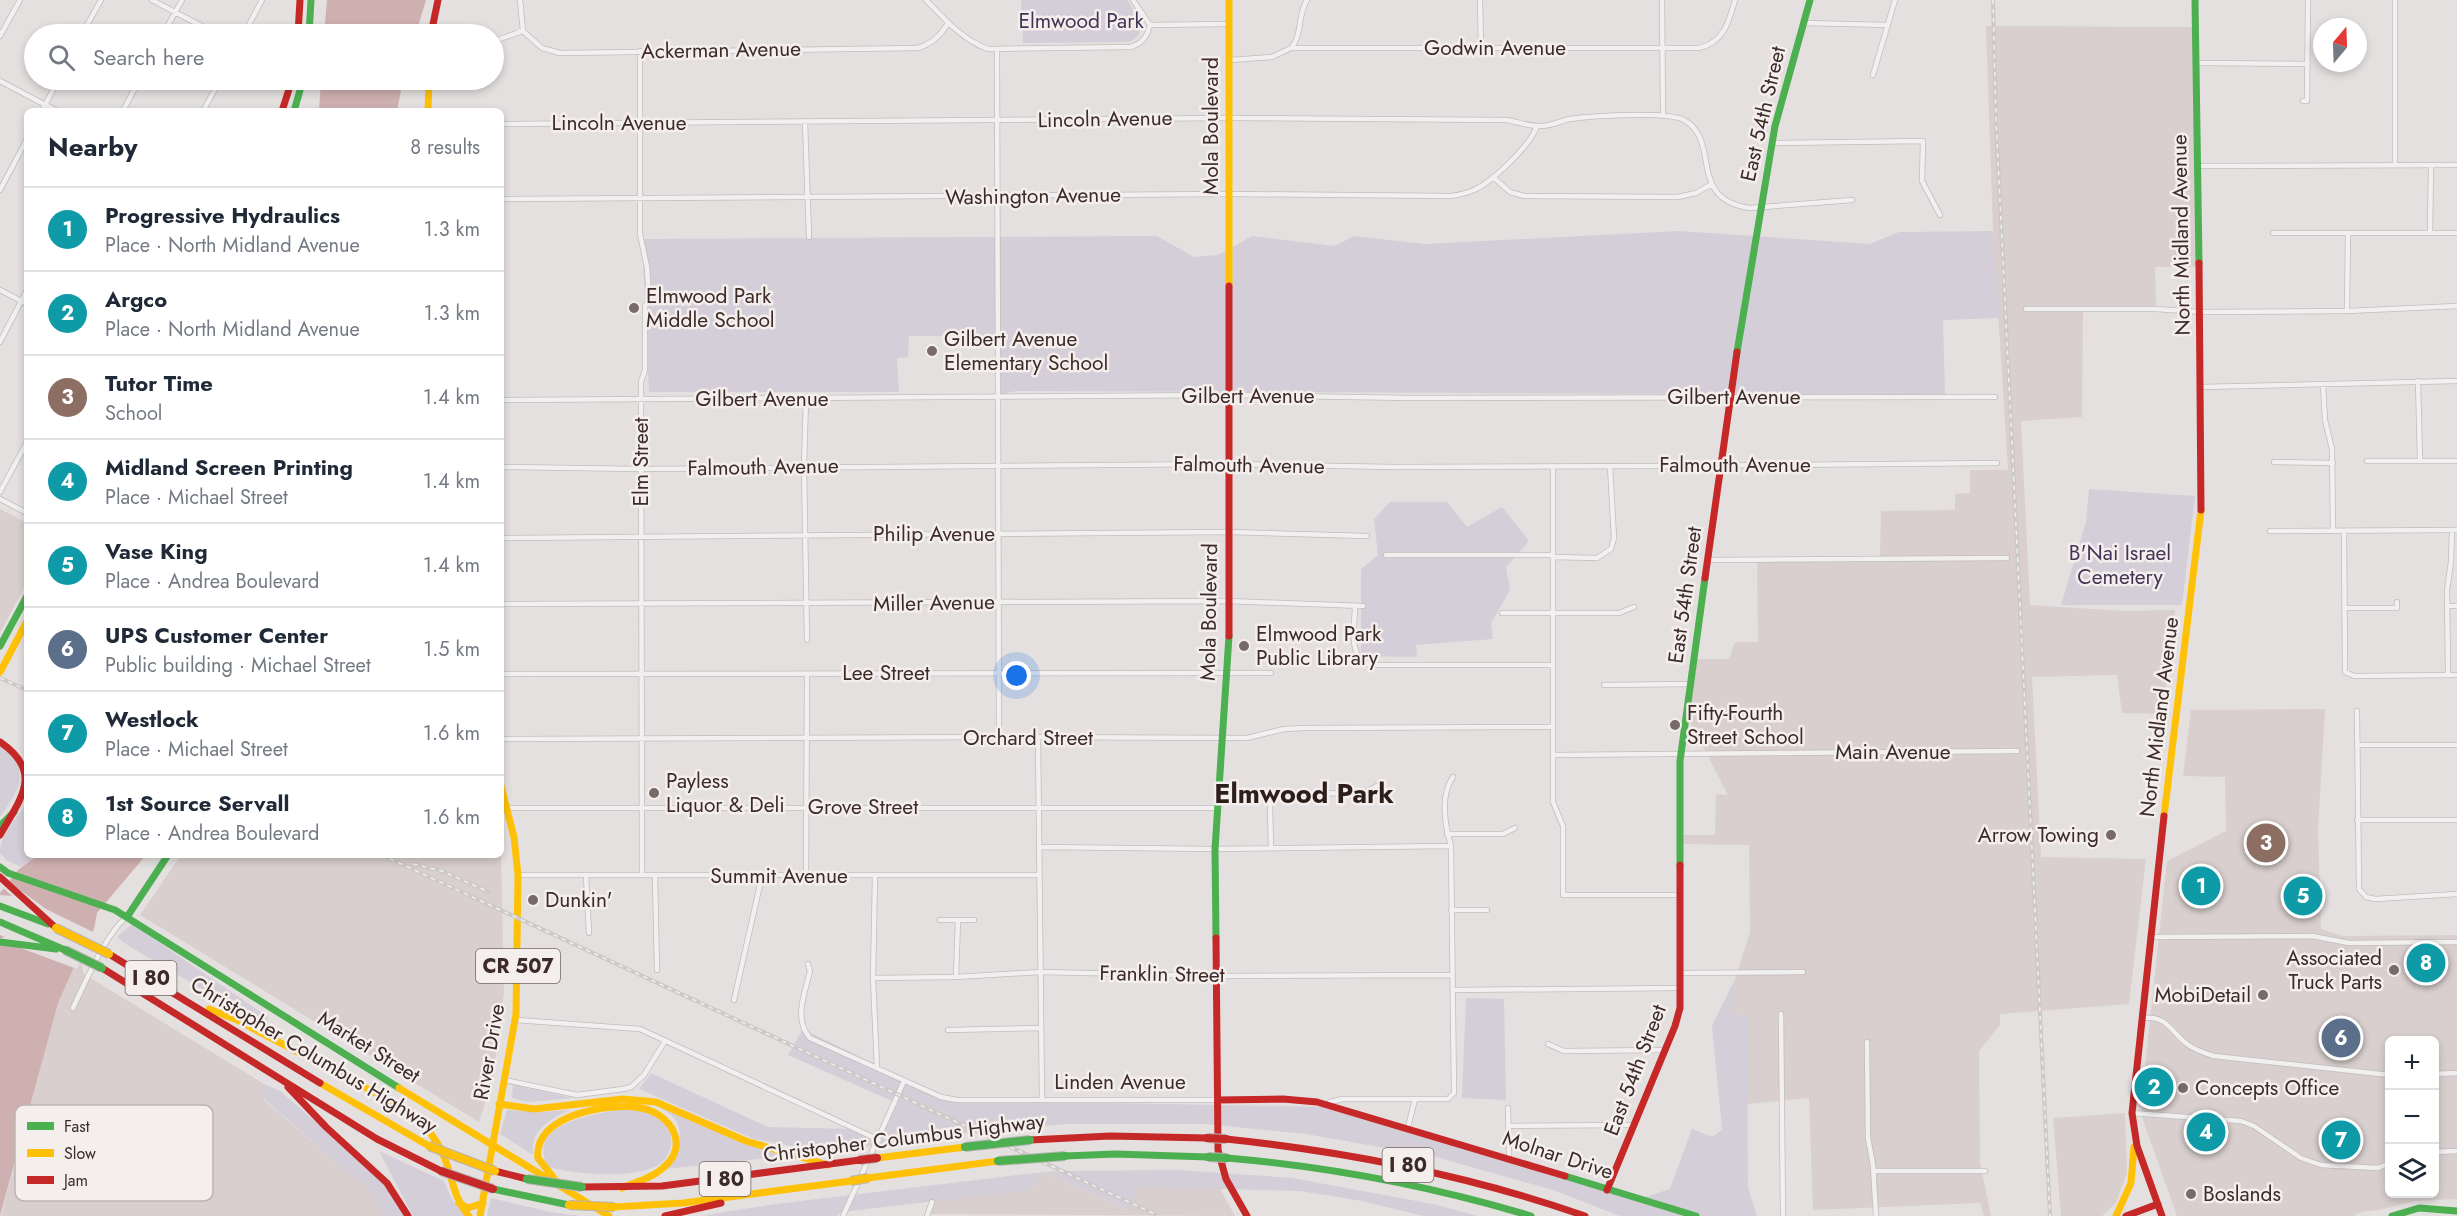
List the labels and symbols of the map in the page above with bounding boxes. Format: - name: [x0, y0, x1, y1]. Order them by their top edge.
- park label: Elmwood Park: [1018, 6, 1144, 36]
- north arrow: [2313, 18, 2367, 72]
- street label: Godwin Avenue: [1424, 33, 1566, 63]
- street label: Ackerman Avenue: [641, 34, 801, 66]
- street label: East 54th Street: [1733, 43, 1793, 185]
- street label: Mola Boulevard: [1196, 57, 1226, 195]
- street label: Lincoln Avenue: [1037, 103, 1173, 135]
- street label: Lincoln Avenue: [551, 108, 687, 138]
- street label: North Midland Avenue: [2164, 134, 2198, 336]
- street label: Washington Avenue: [945, 179, 1121, 213]
- place label: Elmwood Park Middle School: [646, 281, 775, 335]
- marker: Elmwood Park Middle School: [627, 301, 641, 315]
- place label: Gilbert Avenue Elementary School: [944, 324, 1108, 378]
- marker: Gilbert Avenue Elementary School: [925, 344, 939, 358]
- street label: Gilbert Avenue: [1181, 381, 1315, 411]
- street label: Gilbert Avenue: [1667, 382, 1801, 412]
- street label: Gilbert Avenue: [695, 384, 829, 414]
- street label: Elm Street: [626, 417, 656, 507]
- street label: Falmouth Avenue: [1173, 449, 1325, 481]
- street label: Falmouth Avenue: [1659, 450, 1811, 480]
- street label: Falmouth Avenue: [687, 451, 839, 483]
- street label: Philip Avenue: [873, 519, 995, 549]
- street label: East 54th Street: [1661, 525, 1709, 665]
- park label: B'Nai Israel Cemetery: [2069, 538, 2171, 592]
- street label: Mola Boulevard: [1193, 543, 1225, 681]
- street label: Miller Avenue: [873, 587, 995, 619]
- street label: North Midland Avenue: [2132, 615, 2186, 819]
- place label: Elmwood Park Public Library: [1256, 619, 1382, 673]
- marker: Elmwood Park Public Library: [1237, 639, 1251, 653]
- street label: Lee Street: [842, 658, 930, 688]
- your location: [1002, 661, 1031, 690]
- place label: Fifty-Fourth Street School: [1687, 698, 1804, 752]
- marker: Fifty-Fourth Street School: [1668, 718, 1682, 732]
- street label: Orchard Street: [963, 723, 1093, 753]
- street label: Main Avenue: [1835, 737, 1951, 767]
- place label: Payless Liquor & Deli: [666, 766, 785, 820]
- district label: Elmwood Park: [1214, 774, 1394, 813]
- marker: Payless Liquor & Deli: [647, 786, 661, 800]
- street label: Grove Street: [808, 792, 918, 822]
- place label: Arrow Towing: [1978, 820, 2099, 850]
- pin: 3: [2246, 820, 2286, 866]
- marker: Arrow Towing: [2104, 828, 2118, 842]
- street label: Summit Avenue: [710, 861, 848, 891]
- pin: 1: [2182, 864, 2220, 908]
- pin: 5: [2284, 874, 2322, 918]
- place label: Dunkin': [545, 885, 612, 915]
- marker: Dunkin': [526, 893, 540, 907]
- pin: 8: [2406, 940, 2446, 986]
- place label: Associated Truck Parts: [2286, 943, 2382, 997]
- road number: CR 507: [476, 949, 560, 983]
- street label: Franklin Street: [1099, 958, 1225, 990]
- road number: I 80: [126, 961, 176, 995]
- marker: Associated Truck Parts: [2387, 963, 2401, 977]
- street label: Christopher Columbus Highway: [185, 969, 444, 1141]
- place label: MobiDetail: [2155, 980, 2251, 1010]
- marker: MobiDetail: [2256, 988, 2270, 1002]
- street label: East 54th Street: [1596, 1000, 1674, 1140]
- street label: River Drive: [466, 1001, 512, 1102]
- street label: Market Street: [312, 1004, 426, 1090]
- pin: 6: [2322, 1016, 2360, 1060]
- pin: 2: [2134, 1064, 2174, 1110]
- street label: Linden Avenue: [1054, 1067, 1186, 1097]
- place label: Concepts Office: [2195, 1073, 2340, 1103]
- marker: Concepts Office: [2176, 1081, 2190, 1095]
- legend: [15, 1105, 213, 1201]
- street label: Christopher Columbus Highway: [762, 1106, 1047, 1170]
- pin: 4: [2186, 1110, 2226, 1154]
- text: Fast: [64, 1115, 90, 1138]
- pin: 7: [2322, 1118, 2360, 1162]
- street label: Molnar Drive: [1499, 1123, 1617, 1187]
- text: Slow: [64, 1142, 96, 1165]
- road number: I 80: [1382, 1148, 1434, 1182]
- road number: I 80: [700, 1162, 750, 1196]
- text: Jam: [62, 1169, 88, 1192]
- place label: Boslands: [2203, 1179, 2281, 1209]
- marker: Boslands: [2184, 1187, 2198, 1201]

